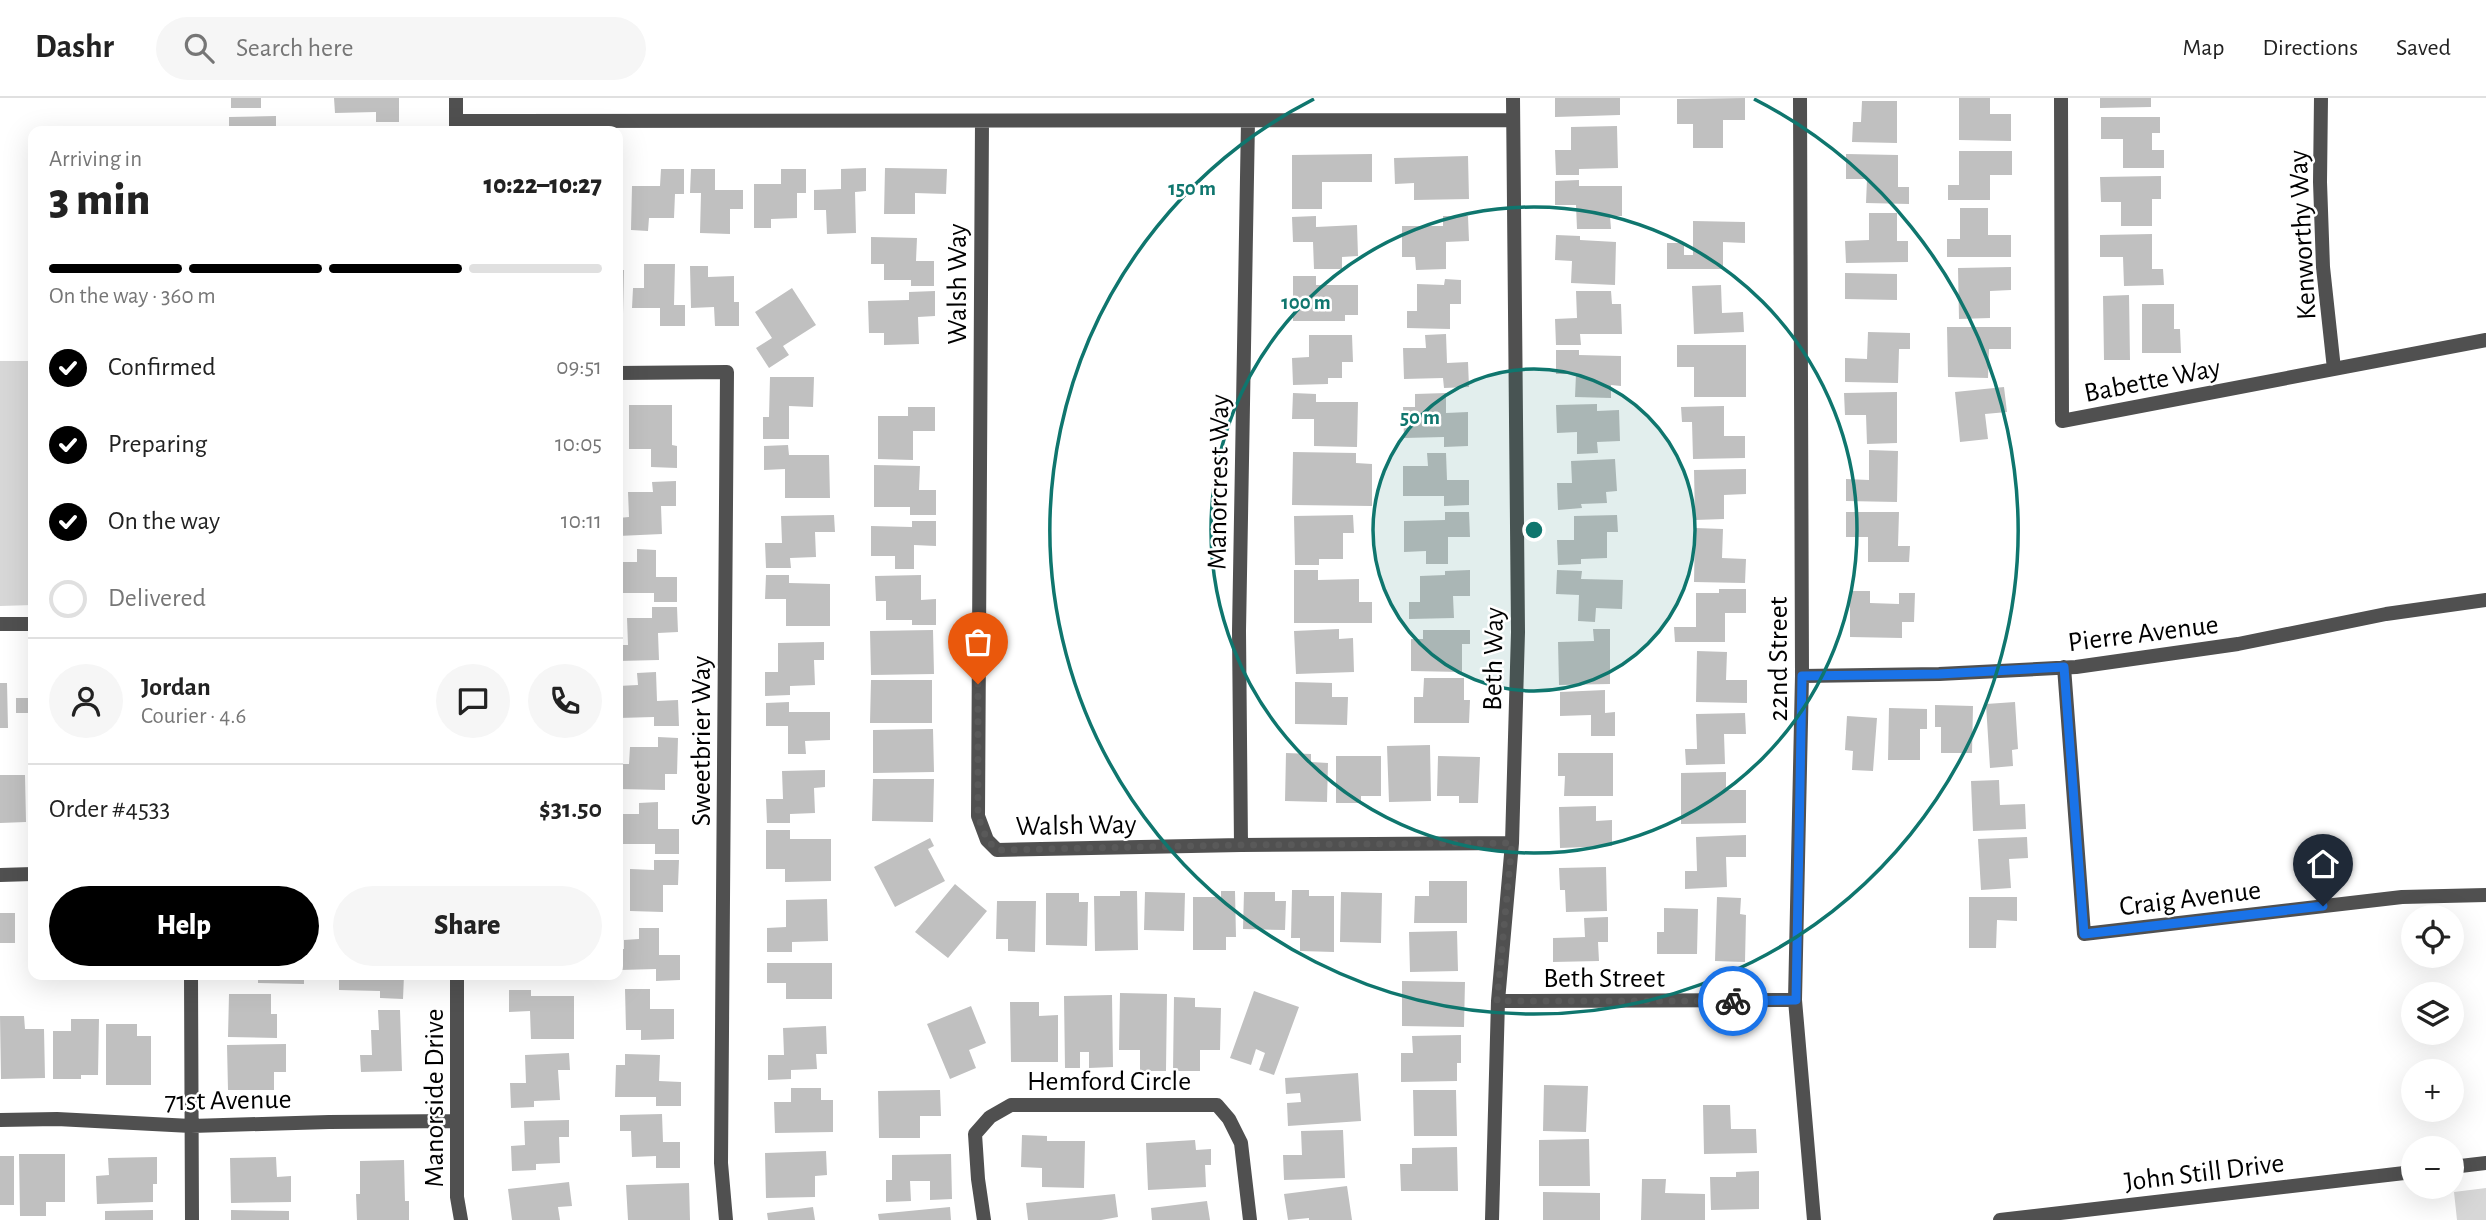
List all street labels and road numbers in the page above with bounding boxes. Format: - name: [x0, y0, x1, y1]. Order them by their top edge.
- street label: Kenworthy Way: [2285, 149, 2321, 321]
- street label: Walsh Way: [944, 224, 972, 344]
- street label: Babette Way: [2082, 354, 2223, 408]
- street label: Manorcrest Way: [1203, 394, 1235, 570]
- street label: 22nd Street: [1765, 596, 1793, 721]
- street label: Beth Way: [1479, 607, 1509, 711]
- street label: Pierre Avenue: [2066, 611, 2220, 657]
- street label: Sweetbrier Way: [688, 656, 716, 826]
- street label: Walsh Way: [1015, 811, 1137, 841]
- street label: Craig Avenue: [2118, 876, 2263, 922]
- street label: Beth Street: [1543, 965, 1665, 993]
- street label: Manorside Drive: [421, 1009, 449, 1187]
- street label: Hemford Circle: [1027, 1068, 1191, 1096]
- street label: 71st Avenue: [164, 1086, 292, 1116]
- street label: John Still Drive: [2123, 1149, 2286, 1197]

